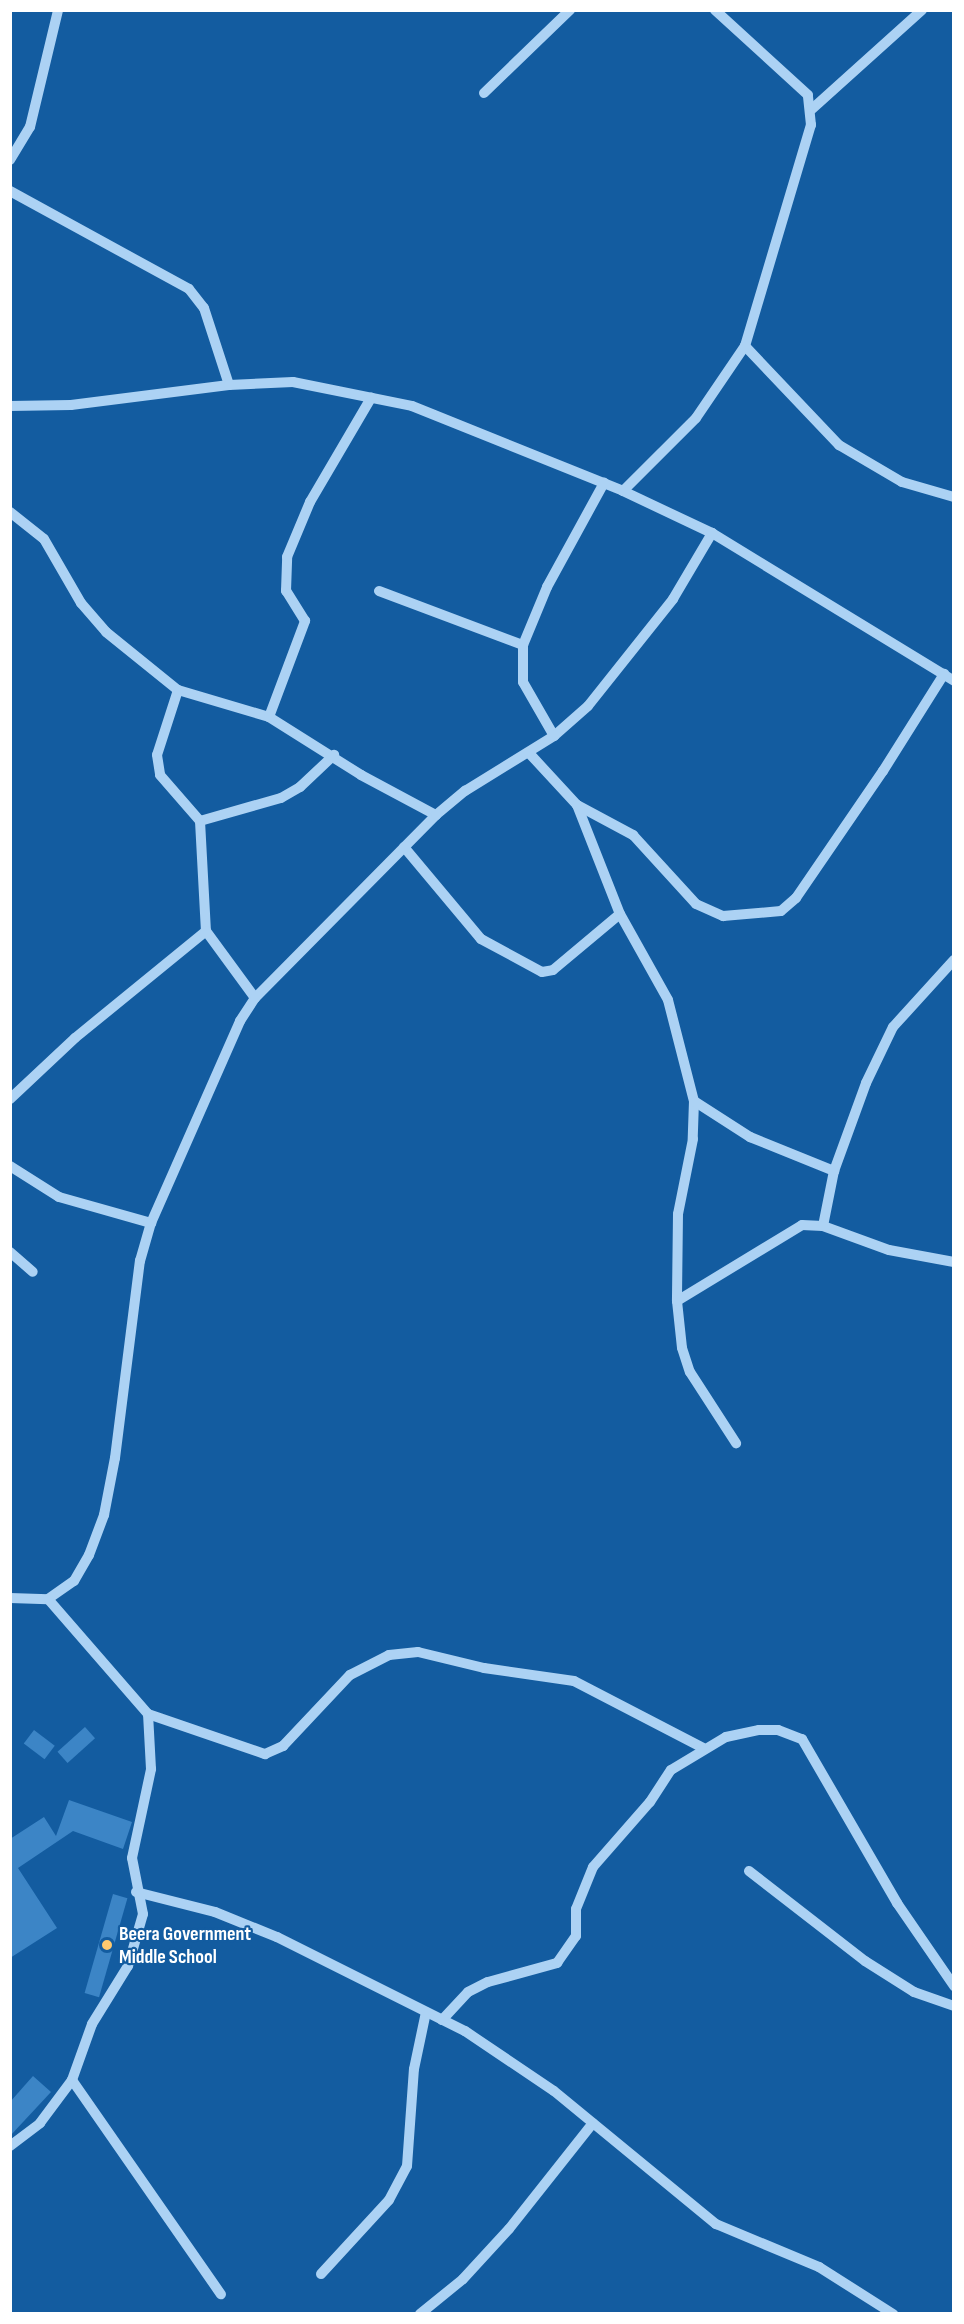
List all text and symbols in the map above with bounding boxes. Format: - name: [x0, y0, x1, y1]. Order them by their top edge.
- place label: Beera Government Middle School: [119, 1922, 251, 1969]
- marker: Beera Government Middle School: [100, 1938, 114, 1952]

